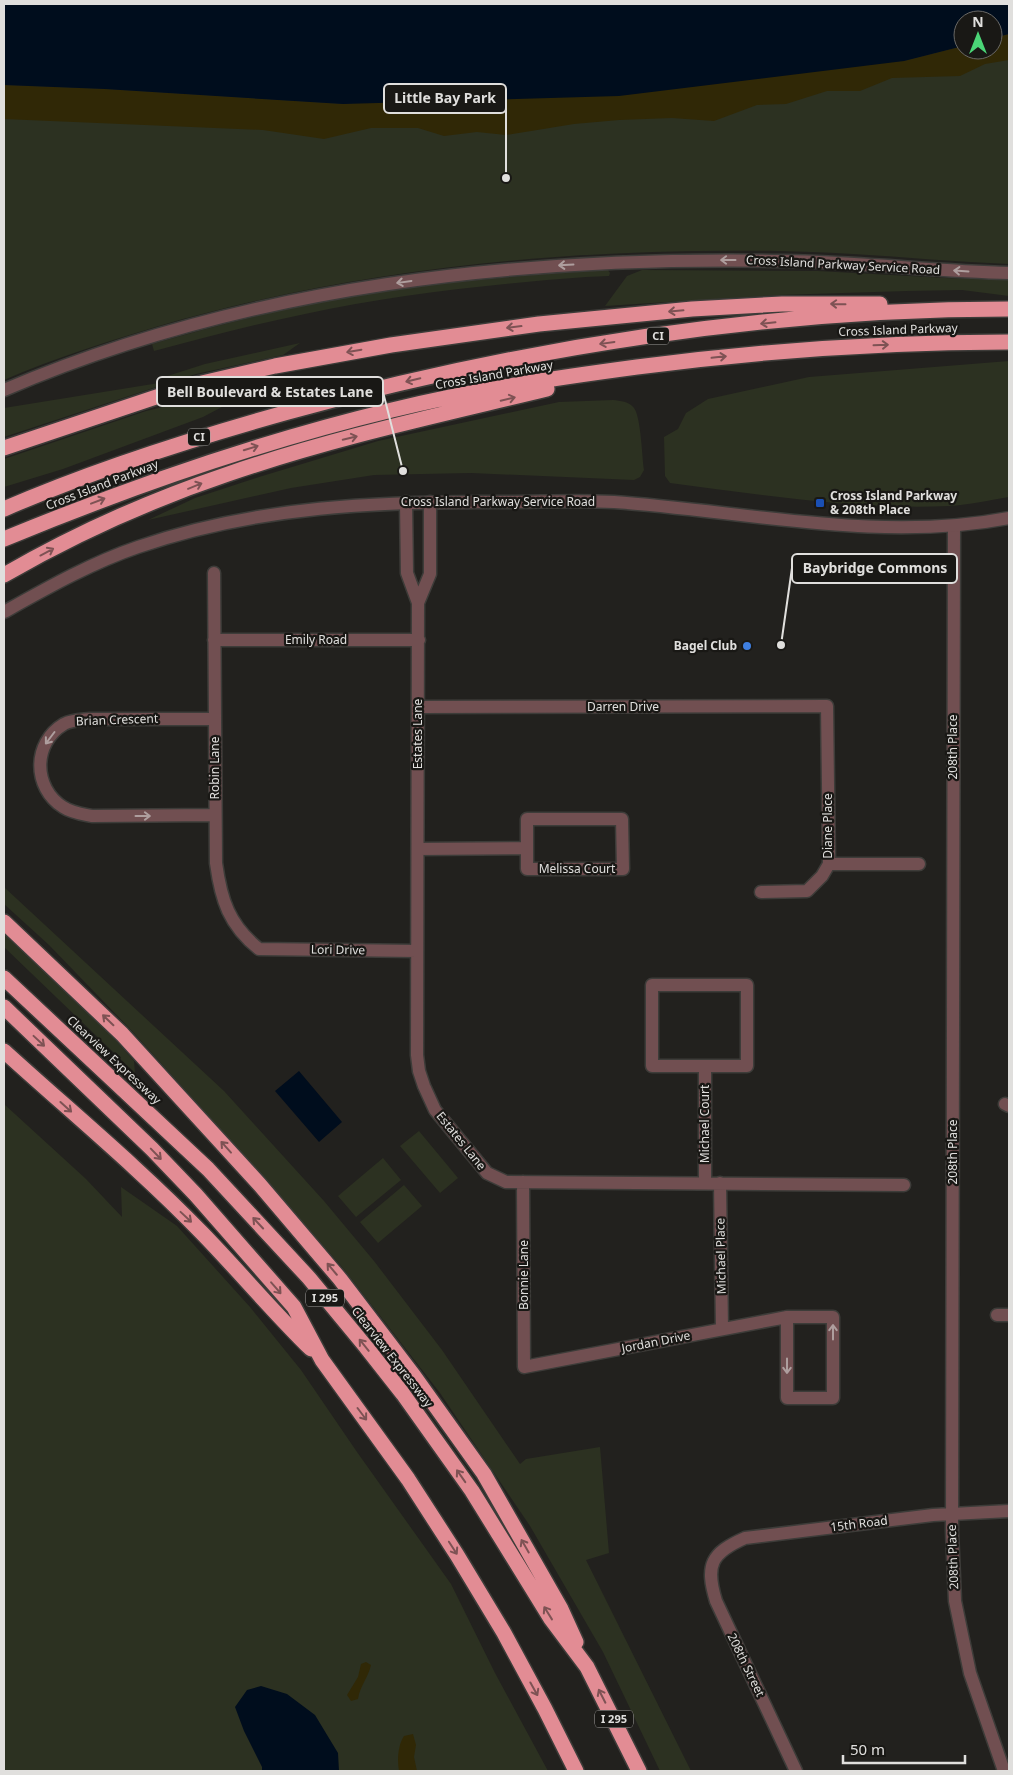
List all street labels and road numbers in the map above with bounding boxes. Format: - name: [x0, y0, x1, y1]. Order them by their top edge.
- street label: Cross Island Parkway Service Road: [745, 251, 941, 278]
- street label: Cross Island Parkway: [838, 319, 959, 340]
- road number: CI: [647, 328, 669, 344]
- street label: Cross Island Parkway: [434, 356, 555, 393]
- road number: CI: [188, 428, 210, 446]
- street label: Cross Island Parkway: [43, 455, 161, 514]
- street label: Cross Island Parkway Service Road: [401, 493, 595, 510]
- street label: Emily Road: [285, 631, 347, 648]
- street label: Estates Lane: [409, 698, 426, 769]
- street label: Darren Drive: [587, 698, 659, 715]
- street label: Brian Crescent: [76, 710, 159, 729]
- street label: 208th Place: [944, 714, 961, 780]
- street label: Robin Lane: [206, 736, 223, 799]
- street label: Diane Place: [819, 793, 836, 859]
- street label: Melissa Court: [539, 860, 616, 877]
- street label: Lori Drive: [311, 941, 366, 958]
- street label: Clearview Expressway: [64, 1011, 166, 1108]
- street label: Michael Court: [696, 1084, 713, 1163]
- street label: Estates Lane: [433, 1108, 490, 1174]
- street label: 208th Place: [944, 1119, 961, 1185]
- street label: Michael Place: [711, 1217, 730, 1294]
- street label: Bonnie Lane: [515, 1240, 532, 1310]
- road number: I 295: [306, 1290, 344, 1306]
- street label: Clearview Expressway: [348, 1303, 438, 1411]
- street label: Jordan Drive: [619, 1326, 692, 1357]
- street label: 15th Road: [829, 1512, 888, 1535]
- street label: 208th Place: [943, 1524, 962, 1590]
- street label: 208th Street: [724, 1630, 769, 1700]
- road number: I 295: [595, 1710, 633, 1728]

